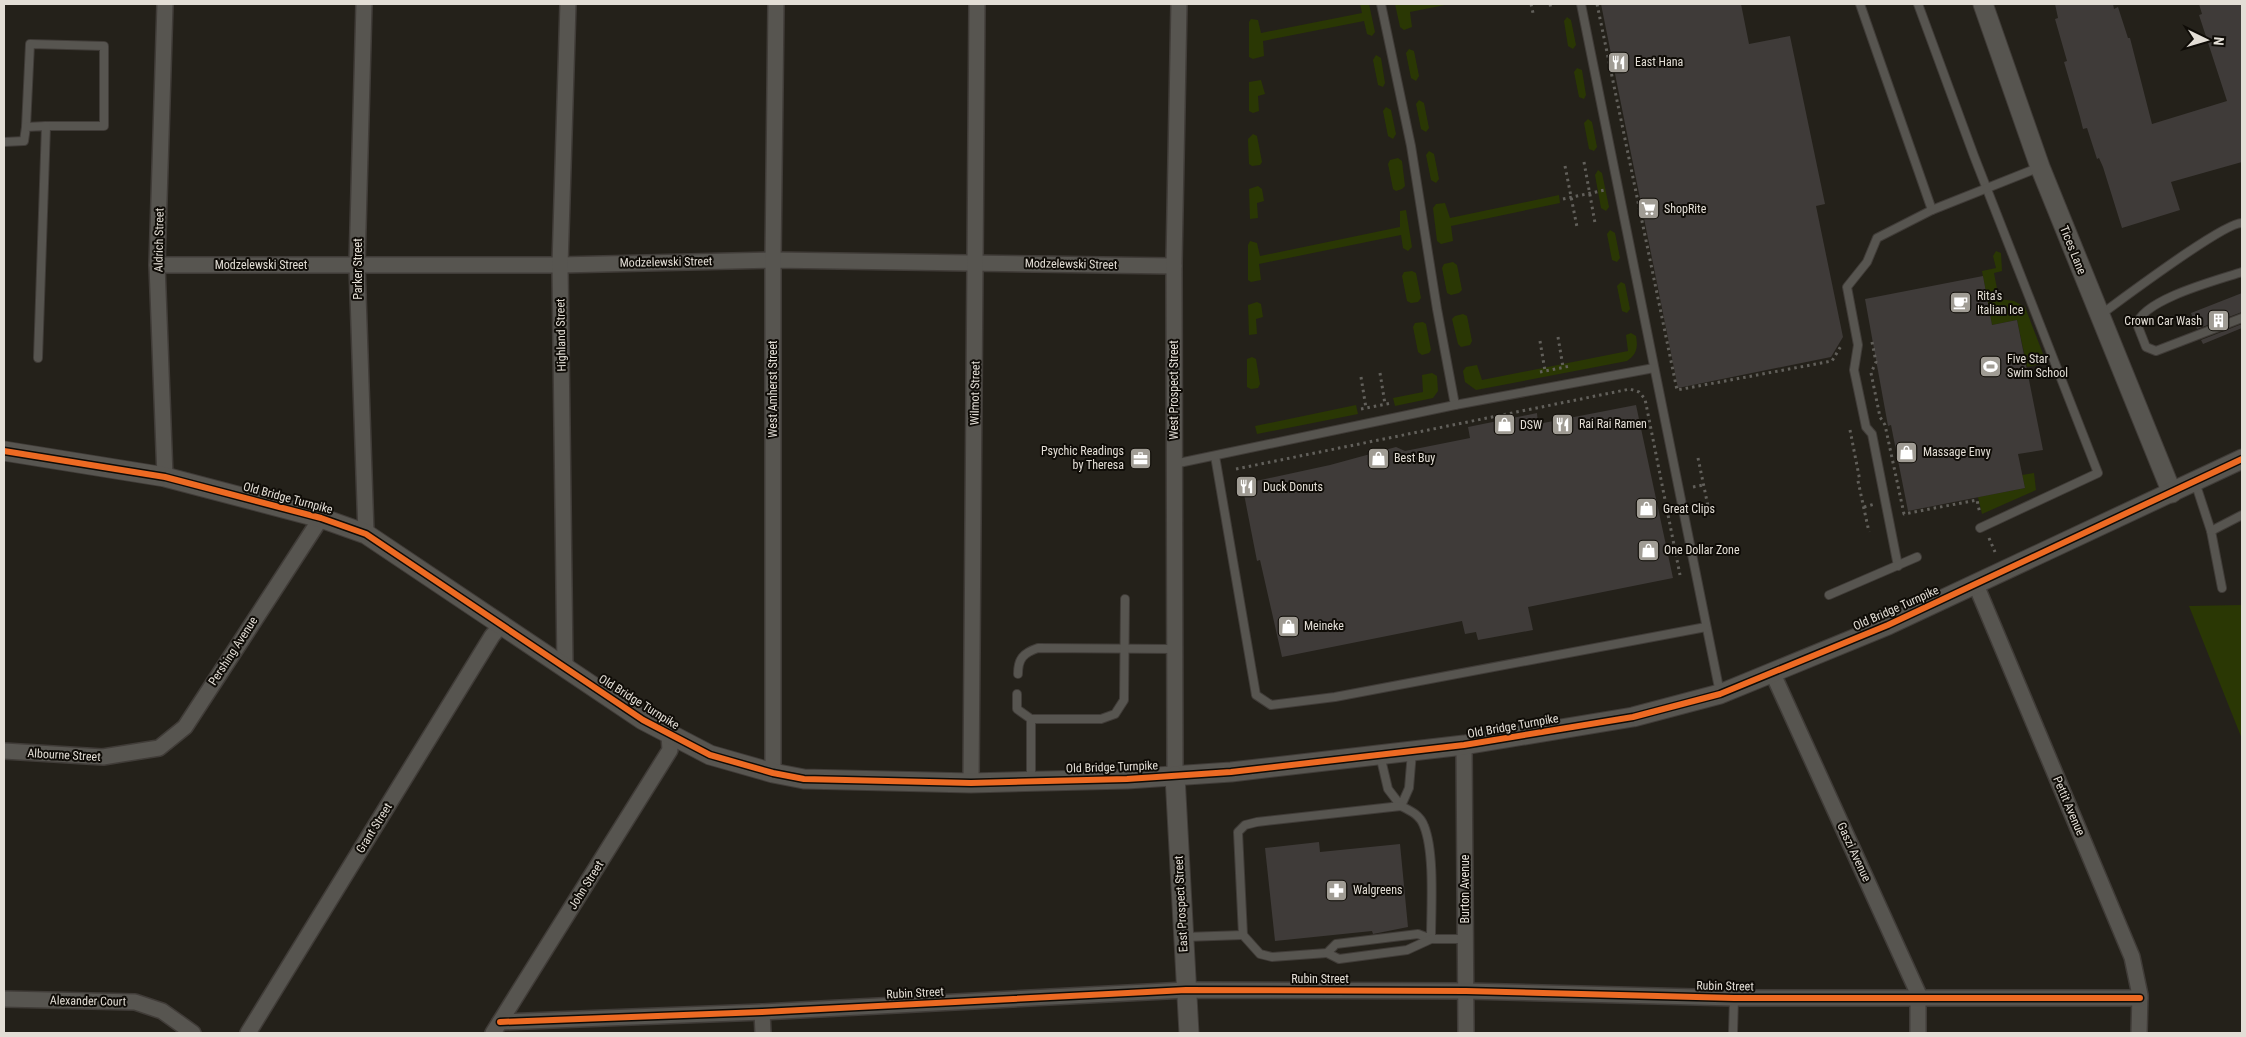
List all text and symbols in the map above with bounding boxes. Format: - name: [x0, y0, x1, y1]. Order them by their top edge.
- north arrow: [2181, 15, 2231, 65]
- text: N: [2211, 36, 2227, 46]
- restaurant icon: East Hana: [1607, 50, 1631, 74]
- place label: East Hana: [1635, 55, 1683, 69]
- supermarket icon: ShopRite: [1636, 197, 1660, 221]
- place label: ShopRite: [1664, 202, 1707, 216]
- street label: Aldrich Street: [151, 207, 167, 272]
- street label: Tices Lane: [2057, 224, 2089, 277]
- street label: Parker Street: [351, 238, 365, 300]
- street label: Modzelewski Street: [620, 254, 713, 270]
- street label: Modzelewski Street: [1025, 256, 1118, 272]
- street label: Modzelewski Street: [215, 258, 308, 272]
- place label: Rita's Italian Ice: [1977, 289, 2024, 317]
- cafe icon: Rita's Italian Ice: [1949, 291, 1973, 315]
- street label: Highland Street: [553, 298, 569, 372]
- building icon: Crown Car Wash: [2206, 309, 2230, 333]
- place label: Crown Car Wash: [2124, 314, 2202, 328]
- street label: West Amherst Street: [766, 340, 780, 438]
- street label: West Prospect Street: [1167, 340, 1181, 440]
- place label: Five Star Swim School: [2007, 352, 2068, 380]
- sports icon: Five Star Swim School: [1979, 354, 2003, 378]
- street label: Wilmot Street: [967, 360, 983, 425]
- restaurant icon: Rai Rai Ramen: [1551, 412, 1575, 436]
- shop icon: DSW: [1492, 413, 1516, 437]
- place label: Rai Rai Ramen: [1579, 417, 1647, 431]
- place label: DSW: [1520, 418, 1542, 432]
- shop icon: Massage Envy: [1895, 440, 1919, 464]
- place label: Psychic Readings by Theresa: [1041, 444, 1124, 472]
- place label: Massage Envy: [1923, 445, 1991, 459]
- office icon: Psychic Readings by Theresa: [1128, 446, 1152, 470]
- shop icon: Best Buy: [1366, 446, 1390, 470]
- place label: Best Buy: [1394, 451, 1435, 465]
- restaurant icon: Duck Donuts: [1235, 475, 1259, 499]
- street label: Old Bridge Turnpike: [242, 479, 335, 517]
- place label: Duck Donuts: [1263, 480, 1323, 494]
- shop icon: Great Clips: [1635, 497, 1659, 521]
- place label: Great Clips: [1663, 502, 1715, 516]
- shop icon: One Dollar Zone: [1636, 538, 1660, 562]
- place label: One Dollar Zone: [1664, 543, 1740, 557]
- street label: Old Bridge Turnpike: [1851, 583, 1941, 633]
- street label: Pershing Avenue: [206, 614, 261, 688]
- shop icon: Meineke: [1276, 614, 1300, 638]
- place label: Meineke: [1304, 619, 1344, 633]
- street label: Old Bridge Turnpike: [596, 672, 682, 733]
- street label: Old Bridge Turnpike: [1466, 711, 1560, 741]
- street label: Albourne Street: [27, 746, 101, 764]
- street label: Old Bridge Turnpike: [1066, 758, 1159, 776]
- street label: Pettit Avenue: [2050, 774, 2088, 838]
- street label: Grant Street: [353, 800, 395, 856]
- street label: Gaszi Avenue: [1834, 820, 1874, 884]
- street label: Burton Avenue: [1458, 854, 1472, 923]
- street label: East Prospect Street: [1171, 855, 1191, 953]
- street label: John Street: [566, 858, 607, 912]
- pharmacy icon: Walgreens: [1325, 878, 1349, 902]
- place label: Walgreens: [1353, 883, 1402, 897]
- street label: Rubin Street: [1291, 972, 1349, 986]
- street label: Rubin Street: [1696, 978, 1754, 994]
- street label: Rubin Street: [886, 984, 945, 1001]
- street label: Alexander Court: [50, 993, 127, 1009]

